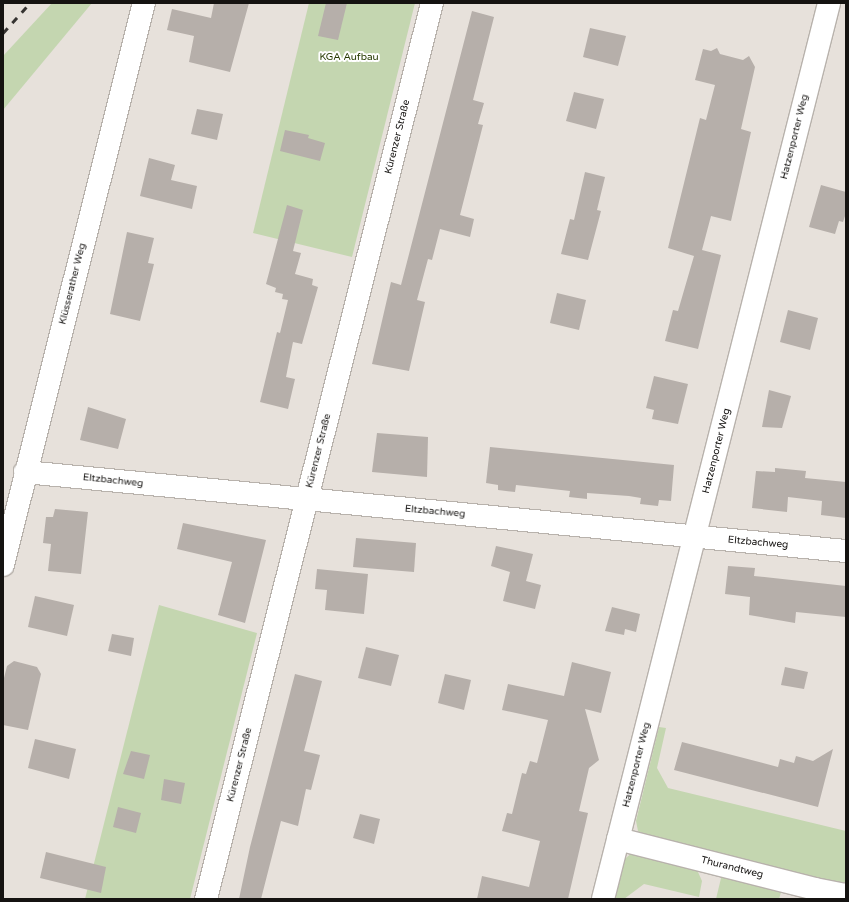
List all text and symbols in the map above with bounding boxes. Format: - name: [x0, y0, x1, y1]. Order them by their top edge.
- park label: KGA Aufbau: [319, 52, 379, 64]
- street label: Hatzenporter Weg: [779, 93, 811, 181]
- street label: Kürenzer Straße: [383, 99, 413, 175]
- street label: Klüsserather Weg: [57, 242, 89, 326]
- street label: Hatzenporter Weg: [701, 407, 733, 495]
- street label: Kürenzer Straße: [304, 413, 334, 489]
- street label: Eltzbachweg: [82, 472, 144, 490]
- street label: Eltzbachweg: [404, 503, 466, 521]
- street label: Eltzbachweg: [727, 534, 789, 552]
- street label: Hatzenporter Weg: [621, 721, 653, 809]
- street label: Kürenzer Straße: [225, 727, 255, 803]
- street label: Thurandtweg: [700, 854, 764, 882]

